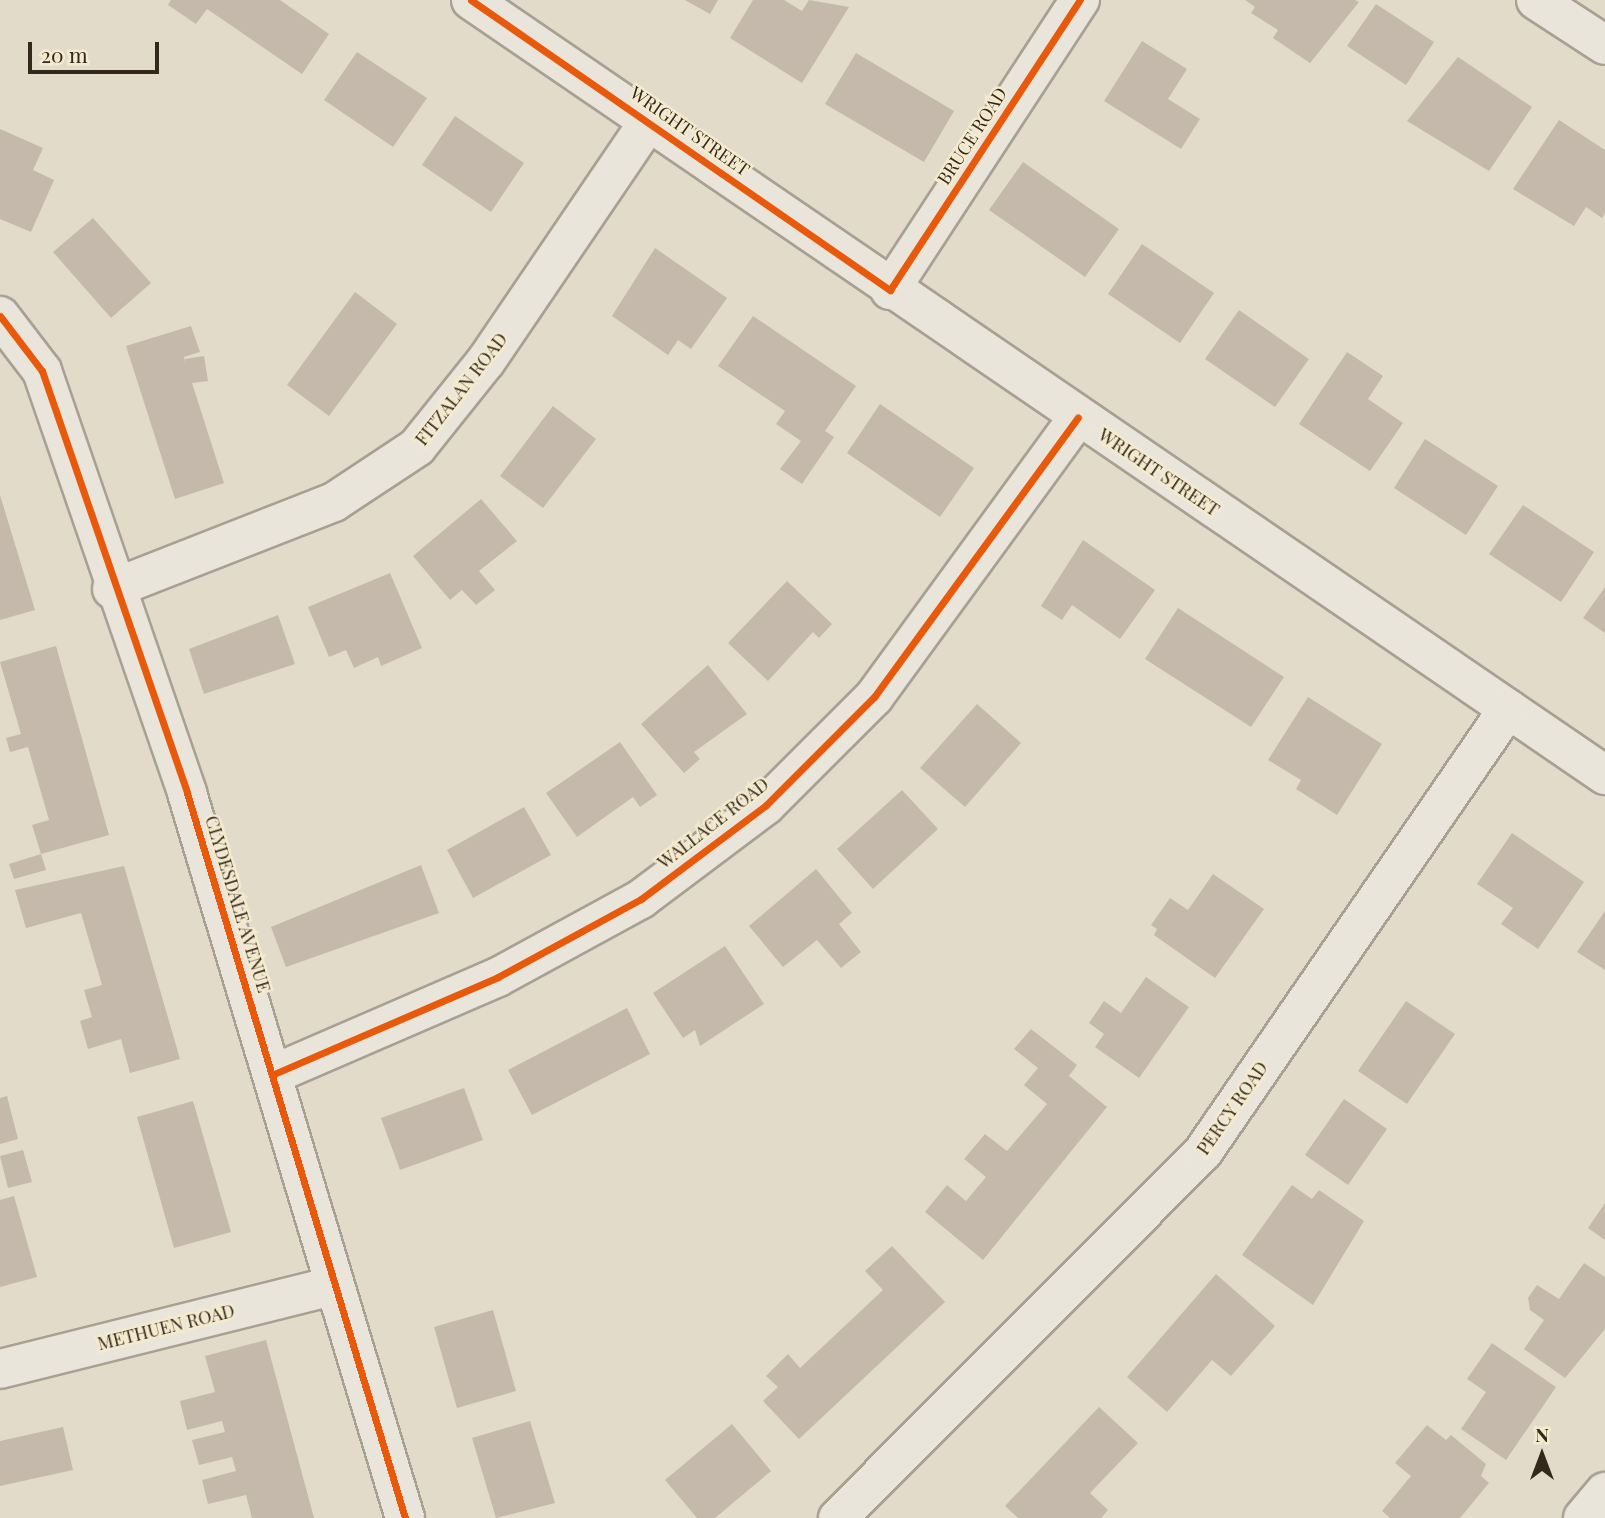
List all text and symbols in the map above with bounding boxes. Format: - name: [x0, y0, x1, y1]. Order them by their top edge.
- scale bar: [32, 28, 163, 72]
- text: 20 m: [41, 40, 88, 68]
- street label: WRIGHT STREET: [626, 82, 754, 180]
- street label: BRUCE ROAD: [933, 83, 1011, 189]
- street label: FITZALAN ROAD: [410, 329, 512, 449]
- street label: WRIGHT STREET: [1094, 423, 1224, 521]
- street label: WALLACE ROAD: [653, 773, 773, 873]
- street label: CLYDESDALE AVENUE: [201, 813, 275, 995]
- street label: PERCY ROAD: [1192, 1057, 1272, 1159]
- street label: METHUEN ROAD: [95, 1300, 237, 1354]
- north arrow: [1507, 1420, 1577, 1490]
- text: N: [1535, 1421, 1549, 1447]

